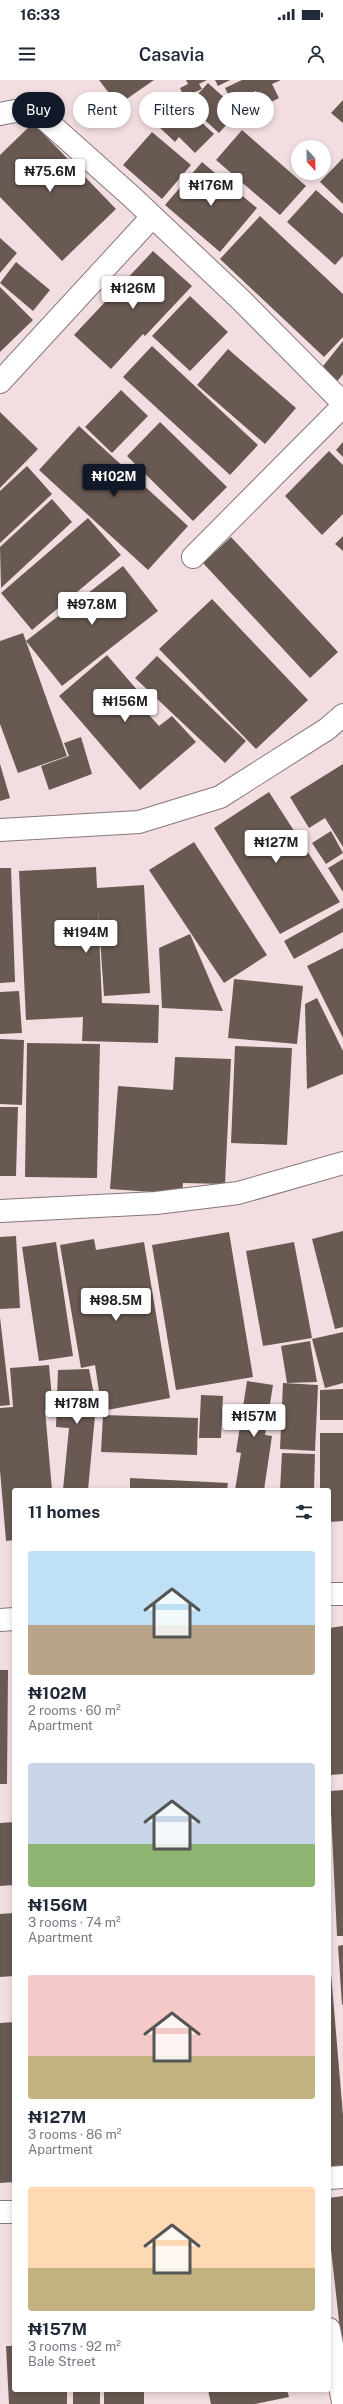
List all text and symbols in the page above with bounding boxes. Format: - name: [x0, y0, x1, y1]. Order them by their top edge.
- text: 16:33: [20, 6, 60, 23]
- icon: menu: [16, 43, 38, 65]
- icon: person: [305, 43, 327, 65]
- text: Casavia: [139, 44, 204, 65]
- chip: Buy: [12, 92, 65, 128]
- chip: Rent: [73, 92, 131, 128]
- chip: Filters: [139, 92, 209, 128]
- chip: New: [217, 92, 274, 128]
- north arrow: [291, 140, 331, 180]
- map controls: [291, 140, 331, 180]
- pin: ₦75.6M: [17, 159, 83, 193]
- text: ₦75.6M: [24, 164, 76, 179]
- pin: ₦176M: [183, 173, 239, 207]
- text: ₦176M: [189, 178, 233, 193]
- pin: ₦126M: [105, 276, 161, 310]
- text: ₦126M: [110, 281, 156, 296]
- pin: ₦102M: [86, 464, 142, 498]
- text: ₦102M: [92, 469, 136, 484]
- pin: ₦97.8M: [59, 592, 125, 626]
- text: ₦97.8M: [67, 597, 117, 612]
- pin: ₦156M: [97, 689, 153, 723]
- text: ₦156M: [102, 694, 148, 709]
- pin: ₦127M: [248, 830, 304, 864]
- text: ₦127M: [254, 835, 298, 850]
- pin: ₦194M: [58, 920, 114, 954]
- text: ₦194M: [63, 925, 109, 940]
- pin: ₦98.5M: [83, 1288, 149, 1322]
- text: ₦98.5M: [90, 1293, 142, 1308]
- pin: ₦178M: [49, 1391, 105, 1425]
- text: ₦178M: [54, 1396, 100, 1411]
- pin: ₦157M: [226, 1404, 282, 1438]
- text: ₦157M: [231, 1409, 277, 1424]
- icon: filters: [293, 1501, 315, 1523]
- text: 11 homes: [28, 1502, 100, 1522]
- icon: home: [136, 1577, 208, 1649]
- text: ₦102M: [28, 1683, 87, 1703]
- text: 2 rooms · 60 m²: [28, 1703, 121, 1718]
- text: Apartment: [28, 1718, 93, 1733]
- icon: home: [136, 1789, 208, 1861]
- text: ₦156M: [28, 1895, 88, 1915]
- text: 3 rooms · 74 m²: [28, 1915, 121, 1930]
- text: Apartment: [28, 1930, 93, 1945]
- icon: home: [136, 2001, 208, 2073]
- text: ₦127M: [28, 2107, 86, 2127]
- text: 3 rooms · 86 m²: [28, 2127, 122, 2142]
- text: Apartment: [28, 2142, 93, 2157]
- icon: home: [136, 2213, 208, 2285]
- text: ₦157M: [28, 2319, 87, 2339]
- text: 3 rooms · 92 m²: [28, 2339, 121, 2354]
- text: Bale Street: [28, 2354, 96, 2369]

